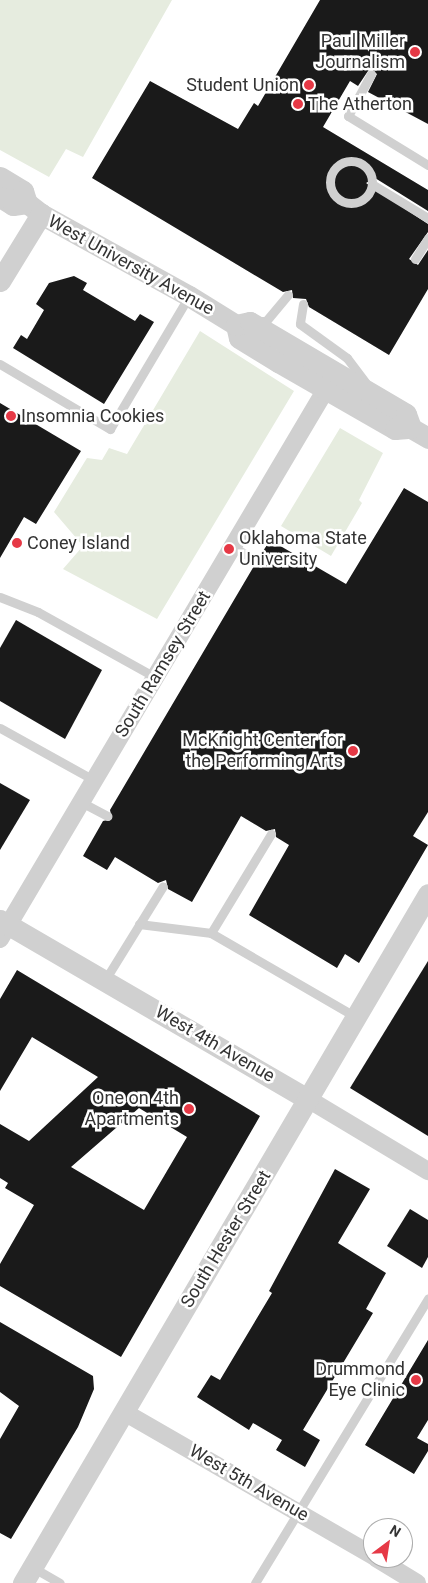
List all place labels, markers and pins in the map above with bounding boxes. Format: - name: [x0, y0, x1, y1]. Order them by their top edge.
- place label: Paul Miller Journalism: [315, 31, 405, 74]
- marker: Paul Miller Journalism: [409, 46, 421, 58]
- place label: Student Union: [186, 74, 299, 96]
- marker: Student Union: [303, 79, 315, 91]
- place label: The Atherton: [308, 93, 412, 115]
- marker: The Atherton: [292, 98, 304, 110]
- place label: Insomnia Cookies: [21, 405, 164, 427]
- marker: Insomnia Cookies: [5, 410, 17, 422]
- place label: Oklahoma State University: [239, 528, 367, 570]
- place label: Coney Island: [27, 532, 130, 554]
- marker: Coney Island: [11, 537, 23, 549]
- marker: Oklahoma State University: [223, 543, 235, 555]
- place label: McKnight Center for the Performing Arts: [182, 730, 343, 772]
- marker: McKnight Center for the Performing Arts: [347, 745, 359, 757]
- place label: One on 4th Apartments: [84, 1088, 179, 1130]
- marker: One on 4th Apartments: [183, 1103, 195, 1115]
- place label: Drummond Eye Clinic: [315, 1359, 405, 1402]
- marker: Drummond Eye Clinic: [409, 1373, 423, 1387]

